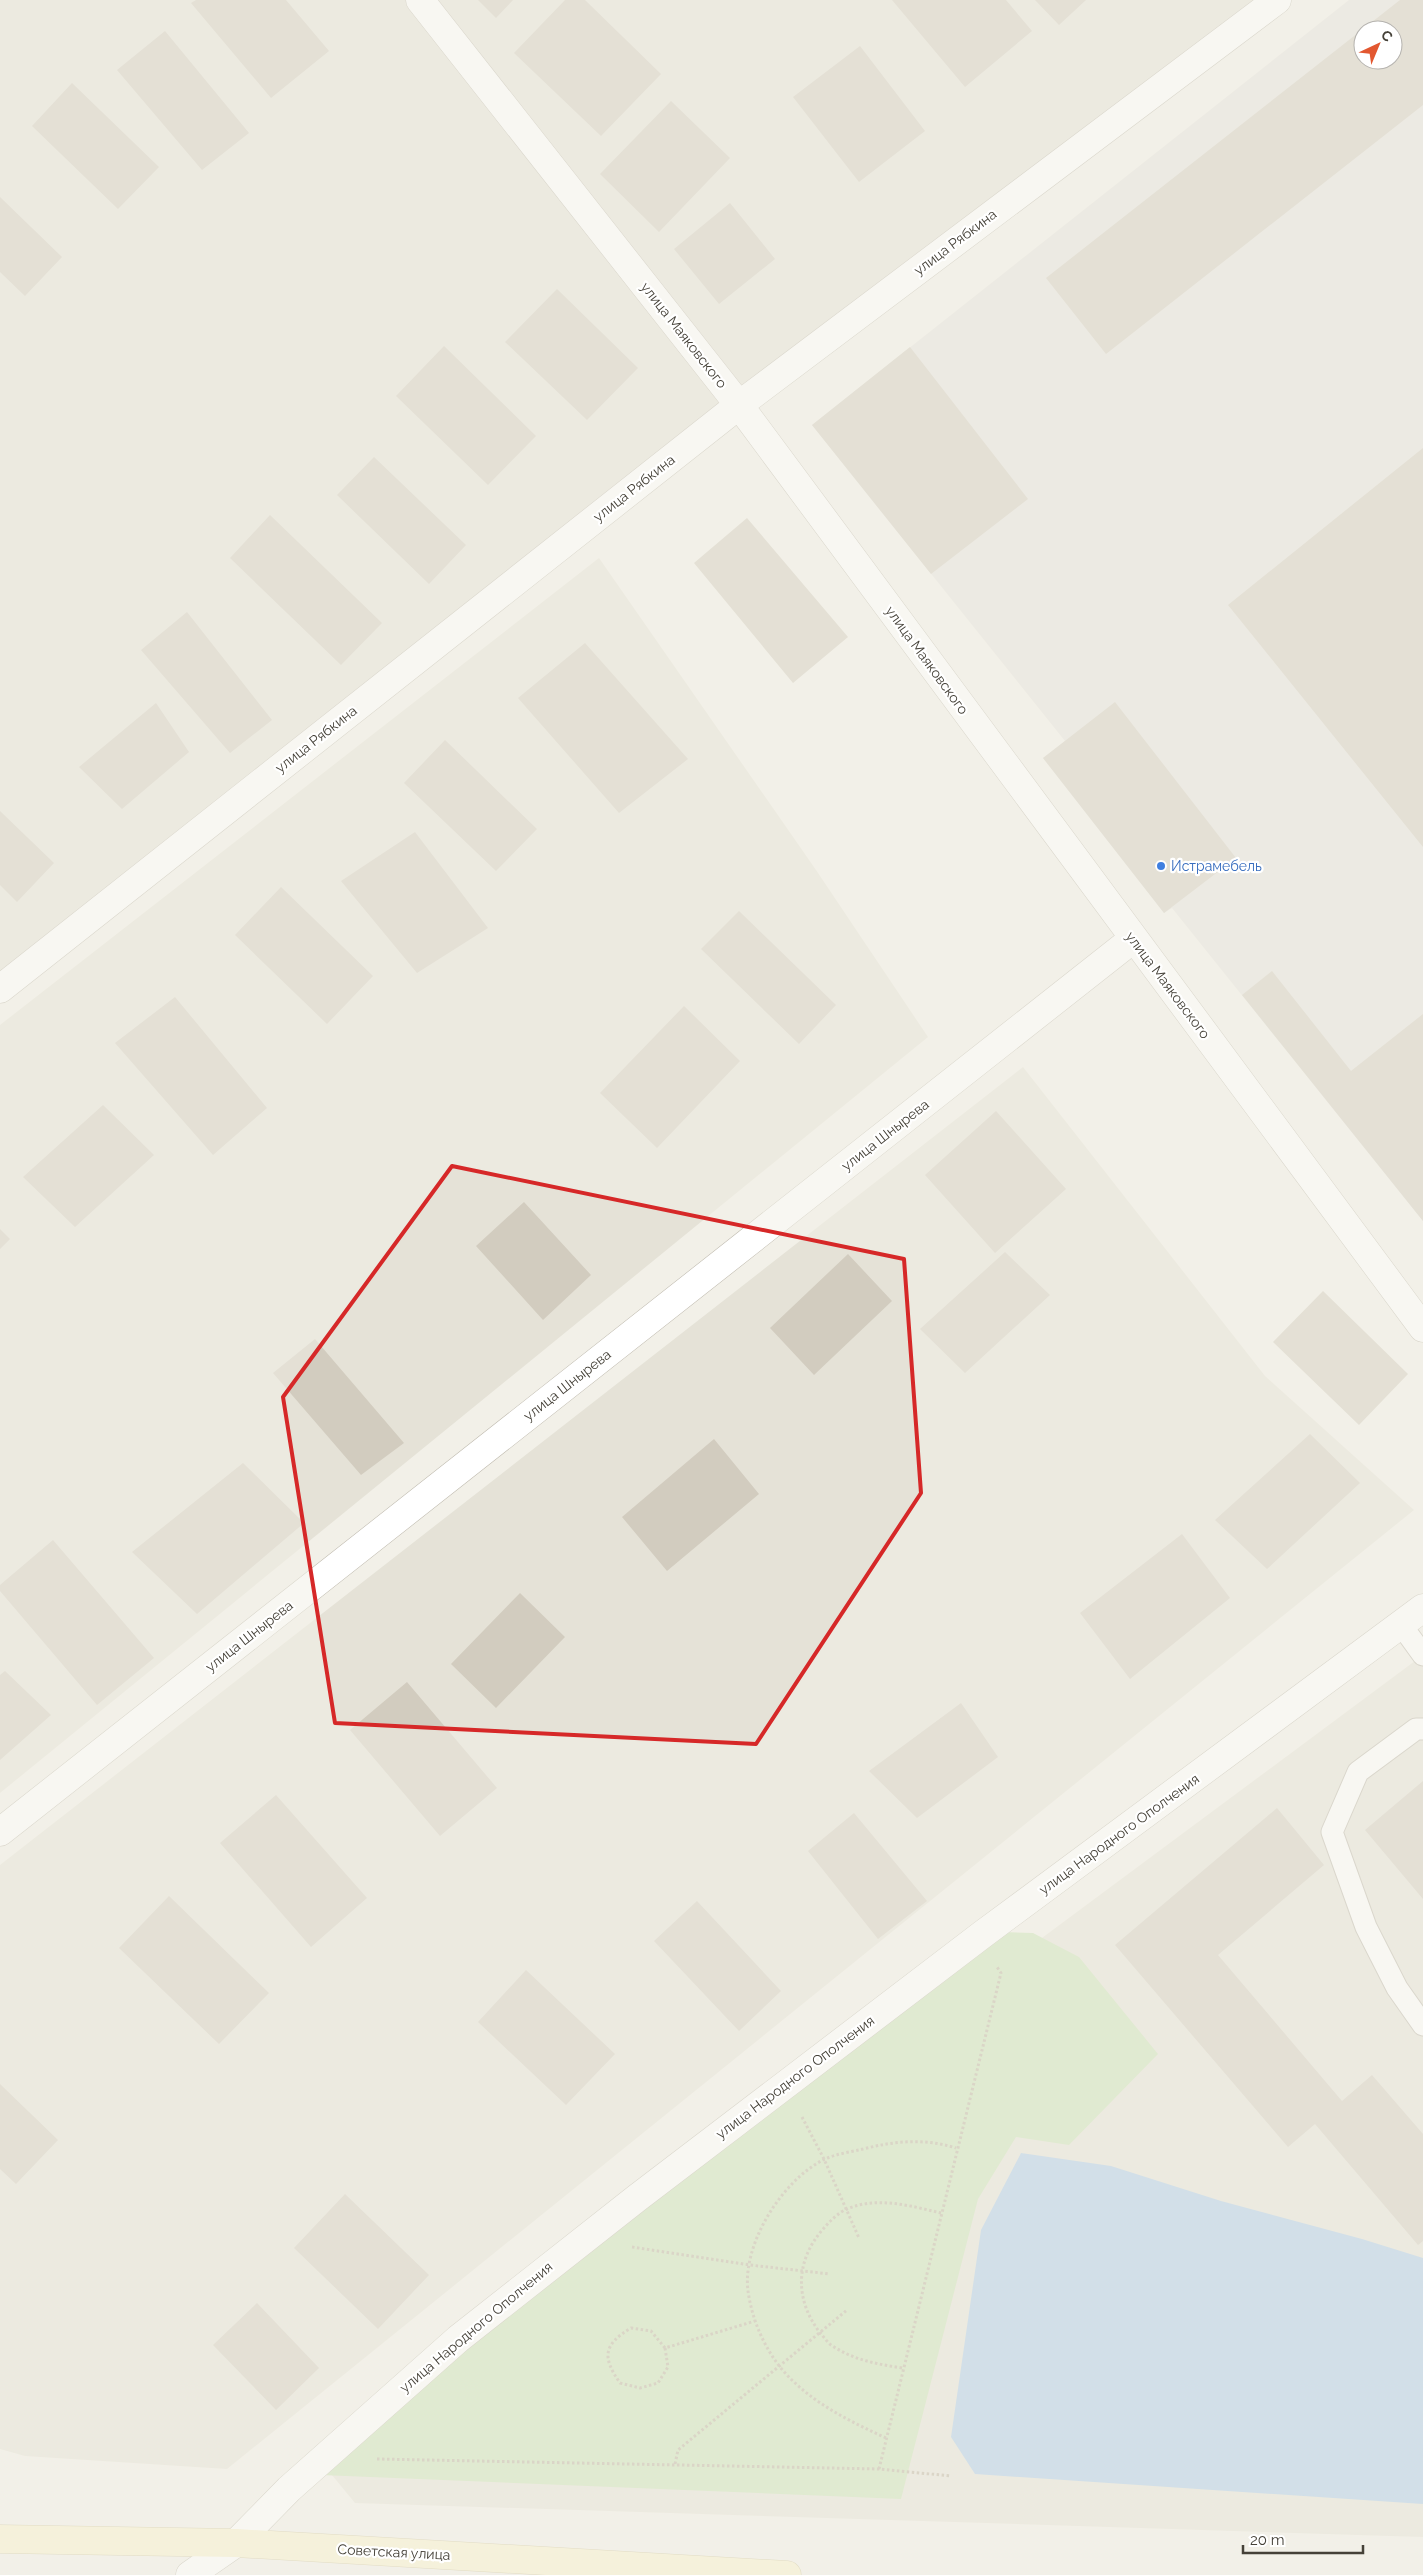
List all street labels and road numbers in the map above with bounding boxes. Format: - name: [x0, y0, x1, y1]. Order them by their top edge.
- street label: улица Рябкина: [911, 206, 999, 278]
- street label: улица Маяковского: [638, 279, 730, 391]
- street label: улица Рябкина: [590, 451, 678, 525]
- street label: улица Маяковского: [882, 603, 972, 717]
- street label: улица Рябкина: [272, 702, 360, 776]
- street label: улица Маяковского: [1123, 928, 1213, 1042]
- street label: улица Шнырева: [838, 1096, 932, 1174]
- street label: улица Шнырева: [520, 1346, 614, 1424]
- street label: улица Шнырева: [202, 1597, 296, 1675]
- street label: улица Народного Ополчения: [1036, 1770, 1202, 1898]
- street label: улица Народного Ополчения: [713, 2012, 877, 2142]
- street label: улица Народного Ополчения: [397, 2258, 555, 2396]
- street label: Советская улица: [337, 2541, 451, 2563]

